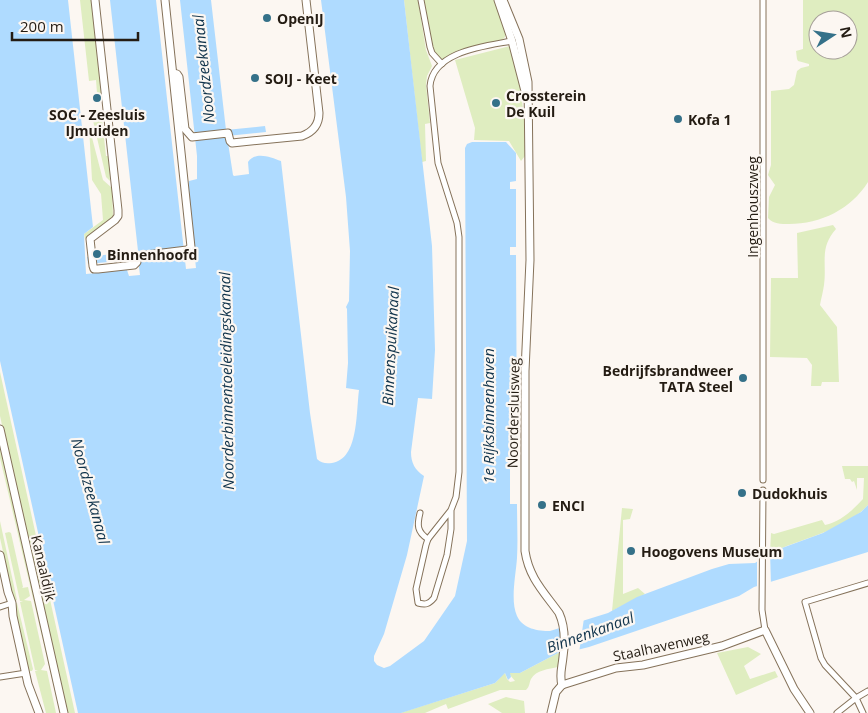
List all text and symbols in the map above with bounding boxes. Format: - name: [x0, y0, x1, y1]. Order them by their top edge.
- place label: OpenIJ: [277, 9, 324, 28]
- scale bar: [12, 10, 139, 42]
- north arrow: [808, 10, 858, 60]
- marker: OpenIJ: [261, 12, 273, 24]
- water label: Noordzeekanaal: [187, 13, 219, 124]
- text: 200 m: [20, 16, 64, 36]
- text: N: [836, 25, 857, 40]
- place label: SOIJ - Keet: [265, 69, 337, 88]
- marker: SOIJ - Keet: [249, 72, 261, 84]
- place label: Crossterein De Kuil: [506, 86, 586, 121]
- marker: SOC - Zeesluis IJmuiden: [91, 92, 103, 104]
- marker: Crossterein De Kuil: [490, 97, 502, 109]
- place label: SOC - Zeesluis IJmuiden: [49, 105, 145, 140]
- place label: Kofa 1: [688, 110, 731, 129]
- marker: Kofa 1: [672, 113, 684, 125]
- street label: Ingenhouszweg: [743, 156, 762, 258]
- place label: Binnenhoofd: [107, 245, 197, 264]
- marker: Binnenhoofd: [91, 248, 103, 260]
- water label: Noorderbinnentoeleidingskanaal: [214, 271, 238, 490]
- water label: Binnenspuikanaal: [377, 285, 403, 406]
- water label: 1e Rijksbinnenhaven: [478, 348, 498, 484]
- street label: Noordersluisweg: [503, 357, 523, 468]
- place label: Bedrijfsbrandweer TATA Steel: [603, 361, 734, 396]
- marker: Bedrijfsbrandweer TATA Steel: [737, 372, 749, 384]
- water label: Noordzeekanaal: [67, 436, 115, 547]
- place label: Dudokhuis: [752, 484, 827, 503]
- marker: Dudokhuis: [736, 487, 748, 499]
- place label: ENCI: [552, 496, 585, 515]
- marker: ENCI: [536, 499, 548, 511]
- street label: Kanaaldijk: [27, 533, 61, 603]
- place label: Hoogovens Museum: [641, 542, 782, 561]
- marker: Hoogovens Museum: [625, 545, 637, 557]
- water label: Binnenkanaal: [544, 607, 637, 657]
- street label: Staalhavenweg: [611, 626, 711, 665]

